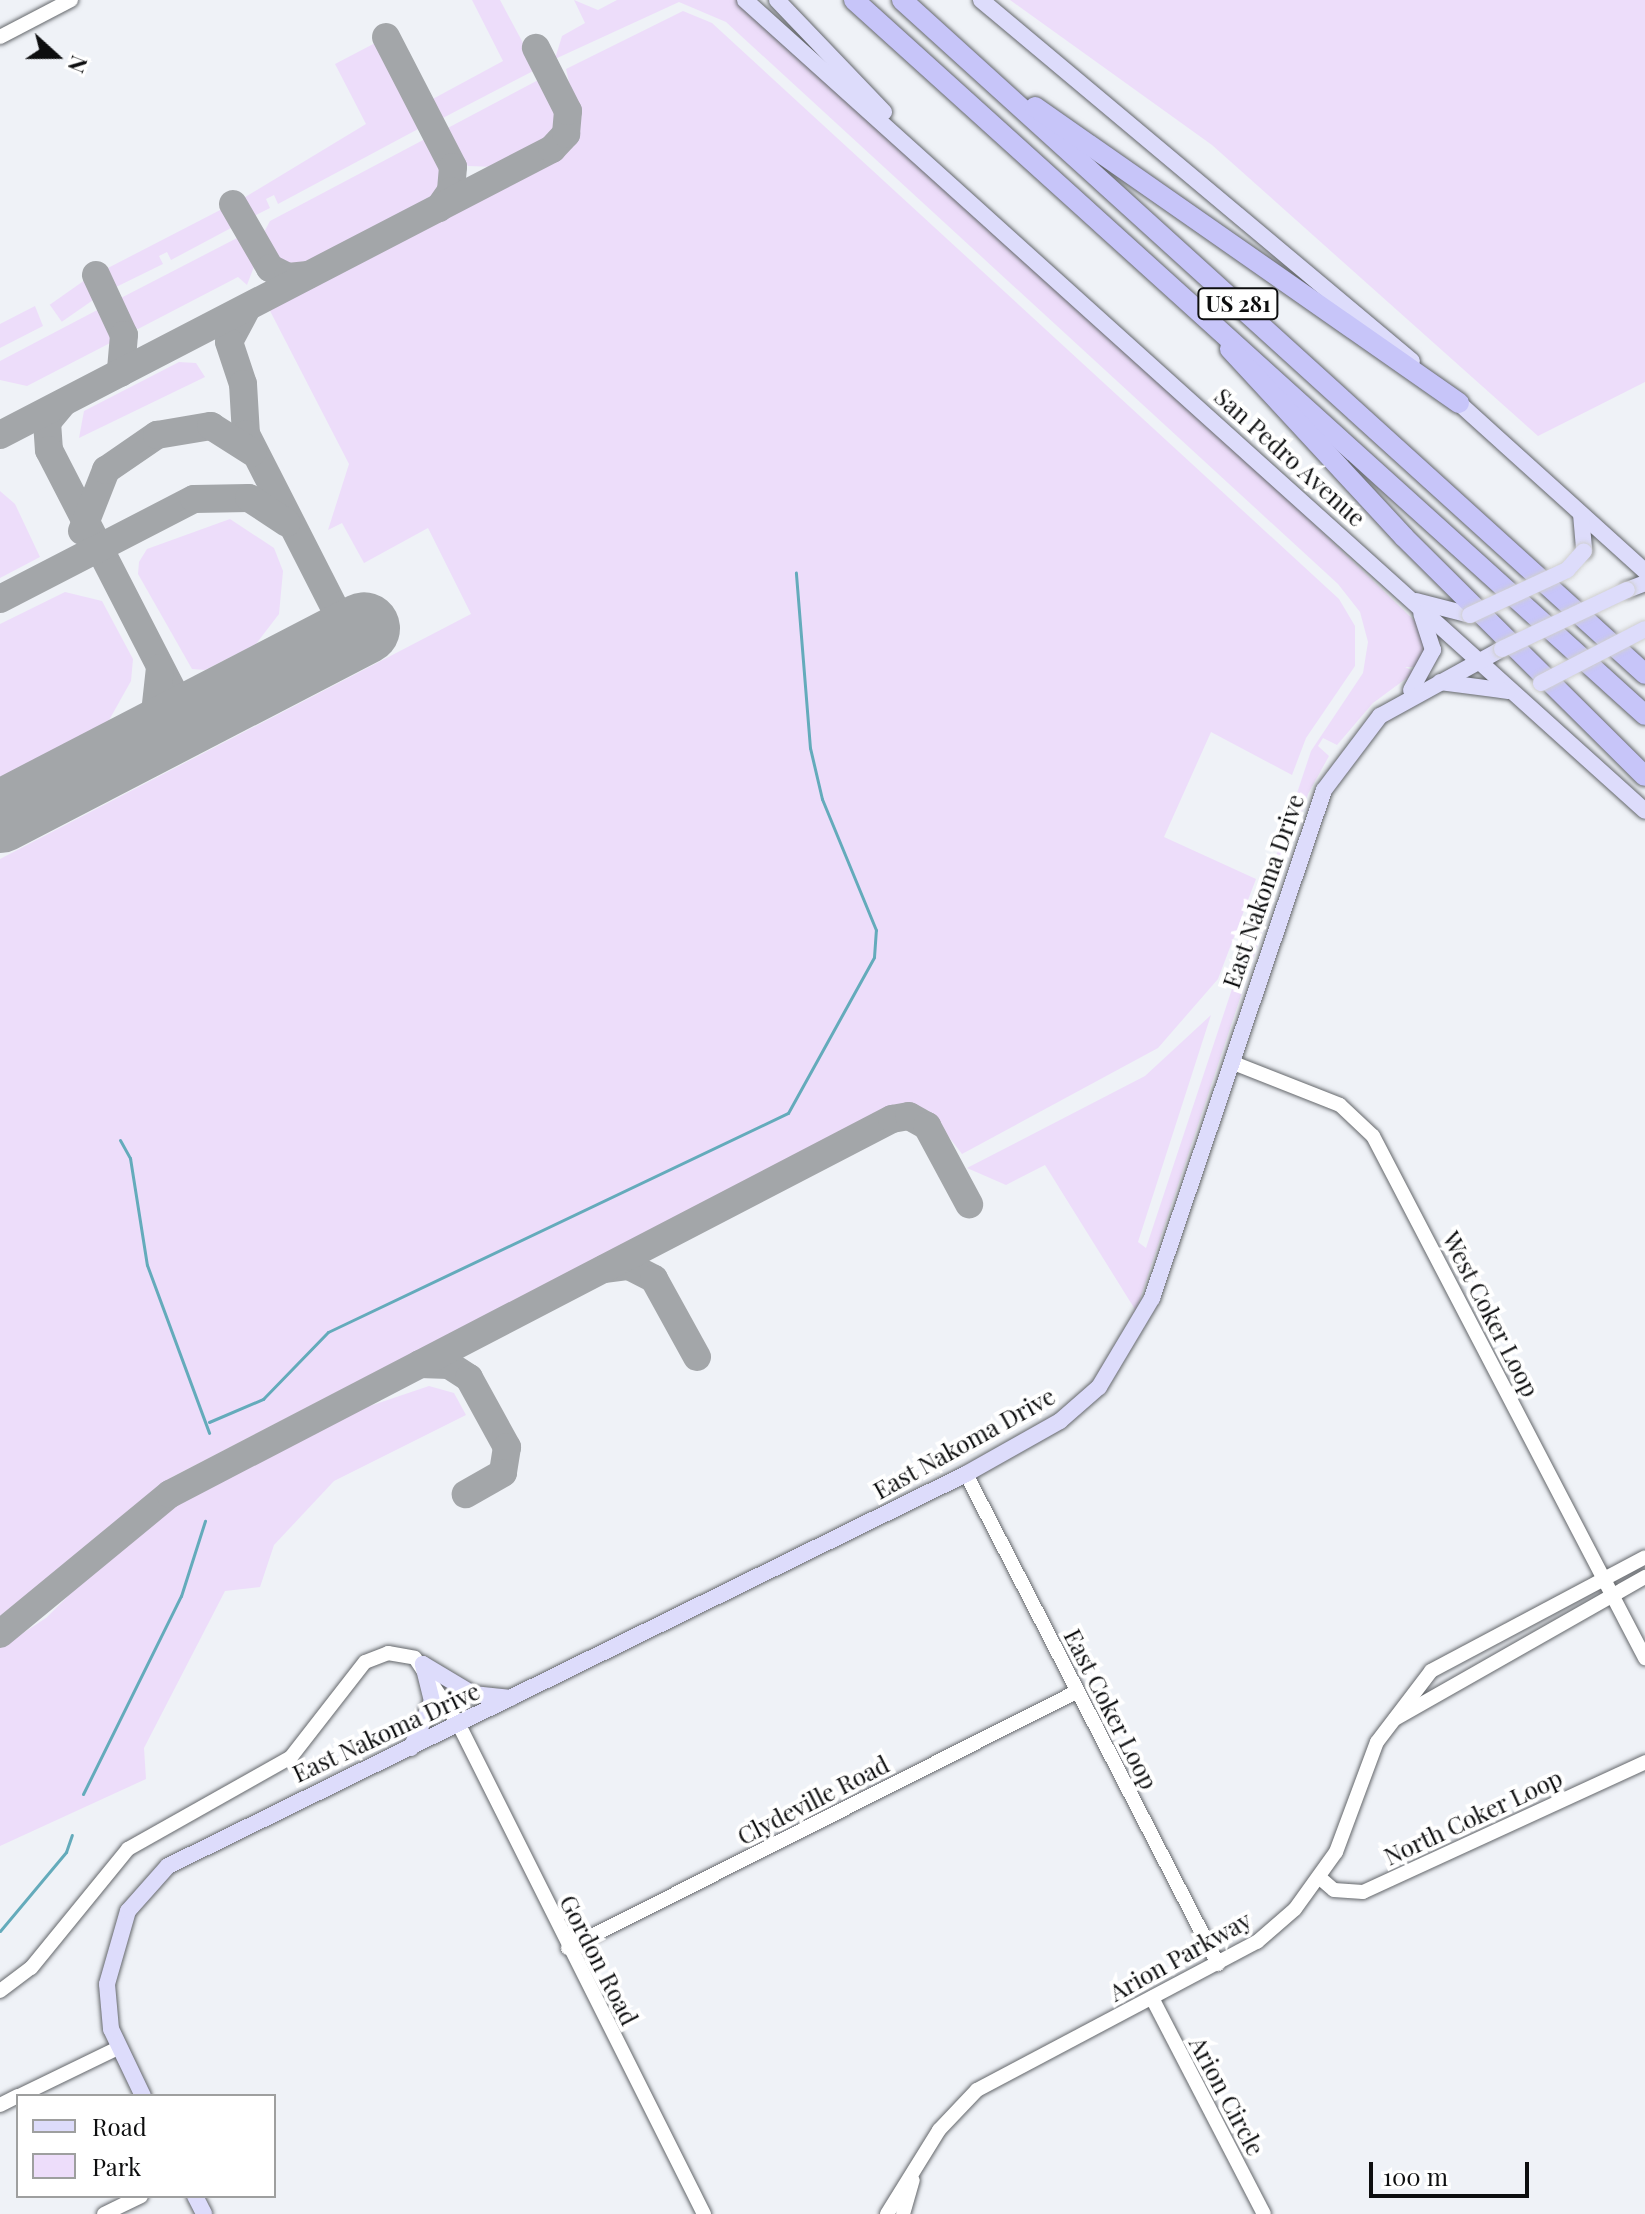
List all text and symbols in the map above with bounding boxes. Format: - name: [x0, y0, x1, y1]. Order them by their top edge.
- north arrow: [16, 16, 96, 96]
- text: N: [62, 52, 95, 77]
- road number: US 281: [1196, 286, 1280, 322]
- street label: San Pedro Avenue: [1208, 382, 1372, 532]
- street label: East Nakoma Drive: [1216, 790, 1310, 992]
- street label: West Coker Loop: [1437, 1226, 1545, 1402]
- street label: East Nakoma Drive: [868, 1381, 1060, 1505]
- street label: East Coker Loop: [1058, 1624, 1164, 1794]
- street label: East Nakoma Drive: [288, 1676, 484, 1788]
- street label: Clydeville Road: [732, 1749, 894, 1851]
- street label: North Coker Loop: [1379, 1763, 1567, 1871]
- street label: Gordon Road: [554, 1890, 644, 2030]
- street label: Arion Parkway: [1104, 1905, 1256, 2007]
- street label: Arion Circle: [1184, 2032, 1270, 2160]
- legend: [16, 2094, 276, 2198]
- text: Road: [92, 2110, 147, 2142]
- scale bar: [1373, 2146, 1533, 2196]
- text: Park: [92, 2150, 141, 2182]
- text: 100 m: [1383, 2160, 1448, 2192]

